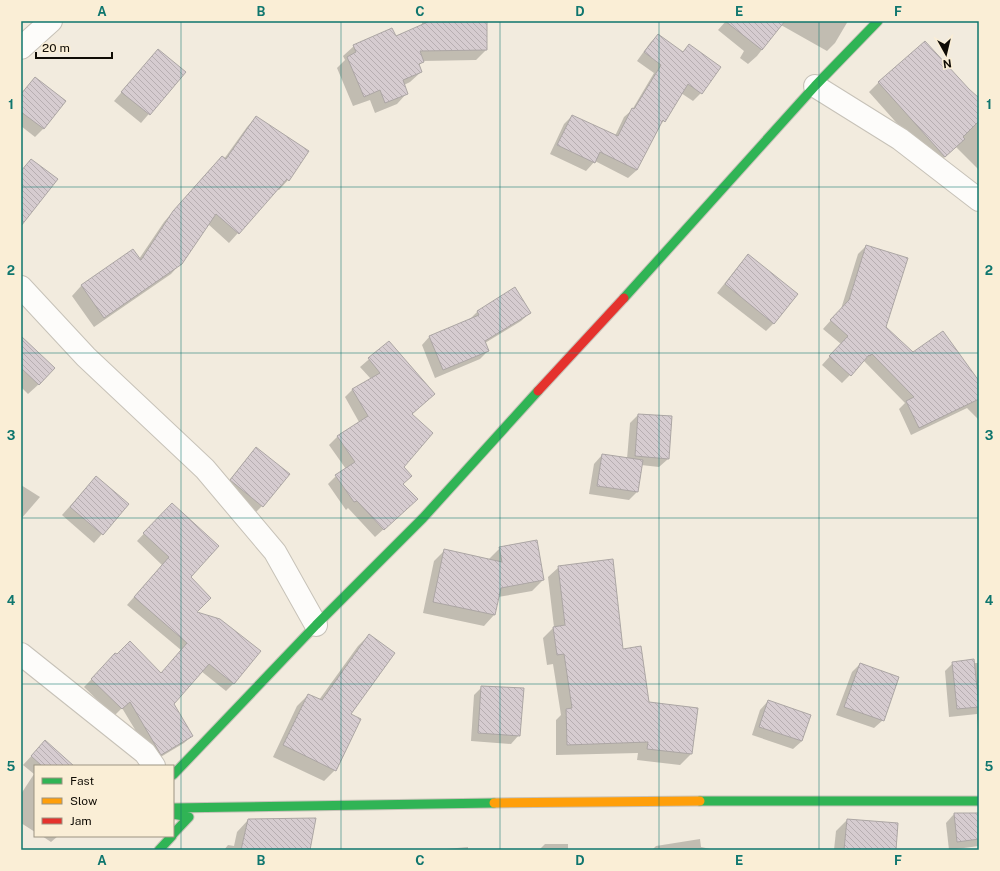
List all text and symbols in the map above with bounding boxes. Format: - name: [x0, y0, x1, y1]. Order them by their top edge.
- text: A: [97, 4, 107, 19]
- text: B: [257, 4, 266, 19]
- text: C: [415, 4, 425, 19]
- text: D: [575, 4, 585, 19]
- text: E: [735, 4, 743, 19]
- text: F: [894, 4, 902, 19]
- scale bar: [36, 34, 112, 60]
- north arrow: [926, 34, 966, 74]
- text: 20 m: [42, 41, 70, 55]
- text: N: [942, 57, 952, 70]
- text: 1: [8, 97, 14, 112]
- text: 1: [986, 97, 992, 112]
- text: 2: [7, 263, 15, 278]
- text: 2: [985, 263, 993, 278]
- text: 3: [7, 428, 16, 443]
- text: 3: [985, 428, 994, 443]
- text: 4: [7, 593, 16, 608]
- text: 4: [985, 593, 994, 608]
- text: 5: [7, 759, 16, 774]
- text: 5: [985, 759, 994, 774]
- legend: [34, 765, 174, 837]
- text: Fast: [70, 774, 95, 788]
- text: Slow: [70, 794, 98, 808]
- text: Jam: [70, 814, 92, 828]
- text: A: [97, 853, 107, 868]
- text: B: [257, 853, 266, 868]
- text: C: [415, 853, 425, 868]
- text: D: [575, 853, 585, 868]
- text: E: [735, 853, 743, 868]
- text: F: [894, 853, 902, 868]

